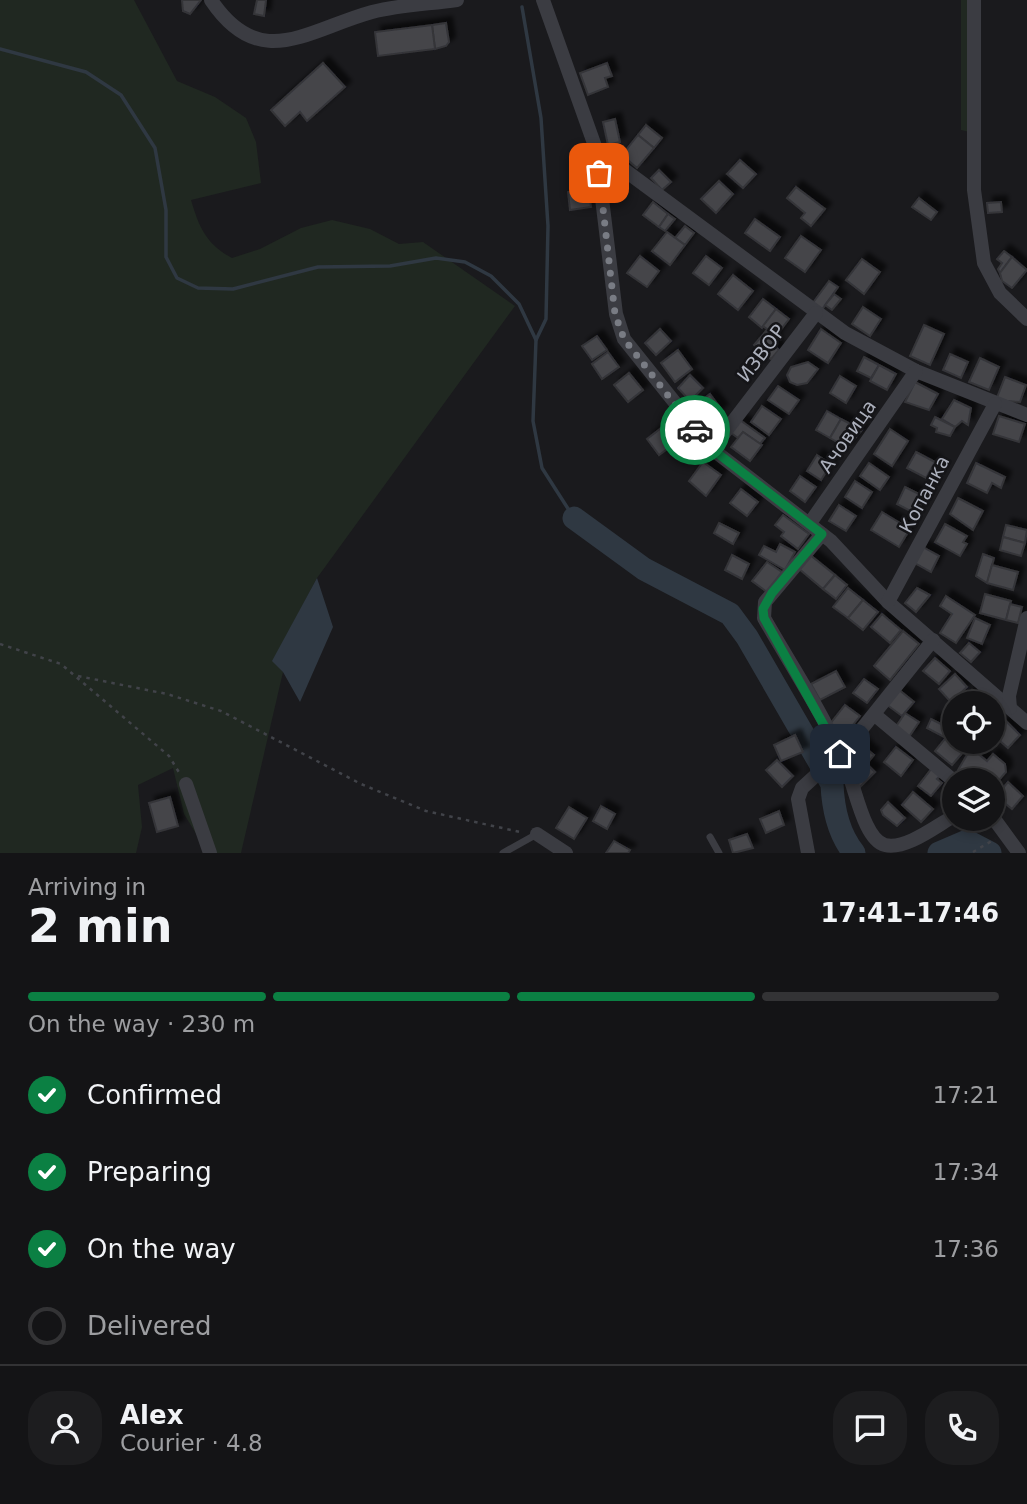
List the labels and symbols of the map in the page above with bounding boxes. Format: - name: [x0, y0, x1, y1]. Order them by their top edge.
- pin: [569, 143, 629, 203]
- street label: ИЗВОР: [732, 320, 790, 386]
- courier: [660, 395, 730, 465]
- street label: Ачовица: [814, 395, 880, 477]
- street label: Копанка: [894, 451, 954, 537]
- pin: [810, 724, 870, 784]

